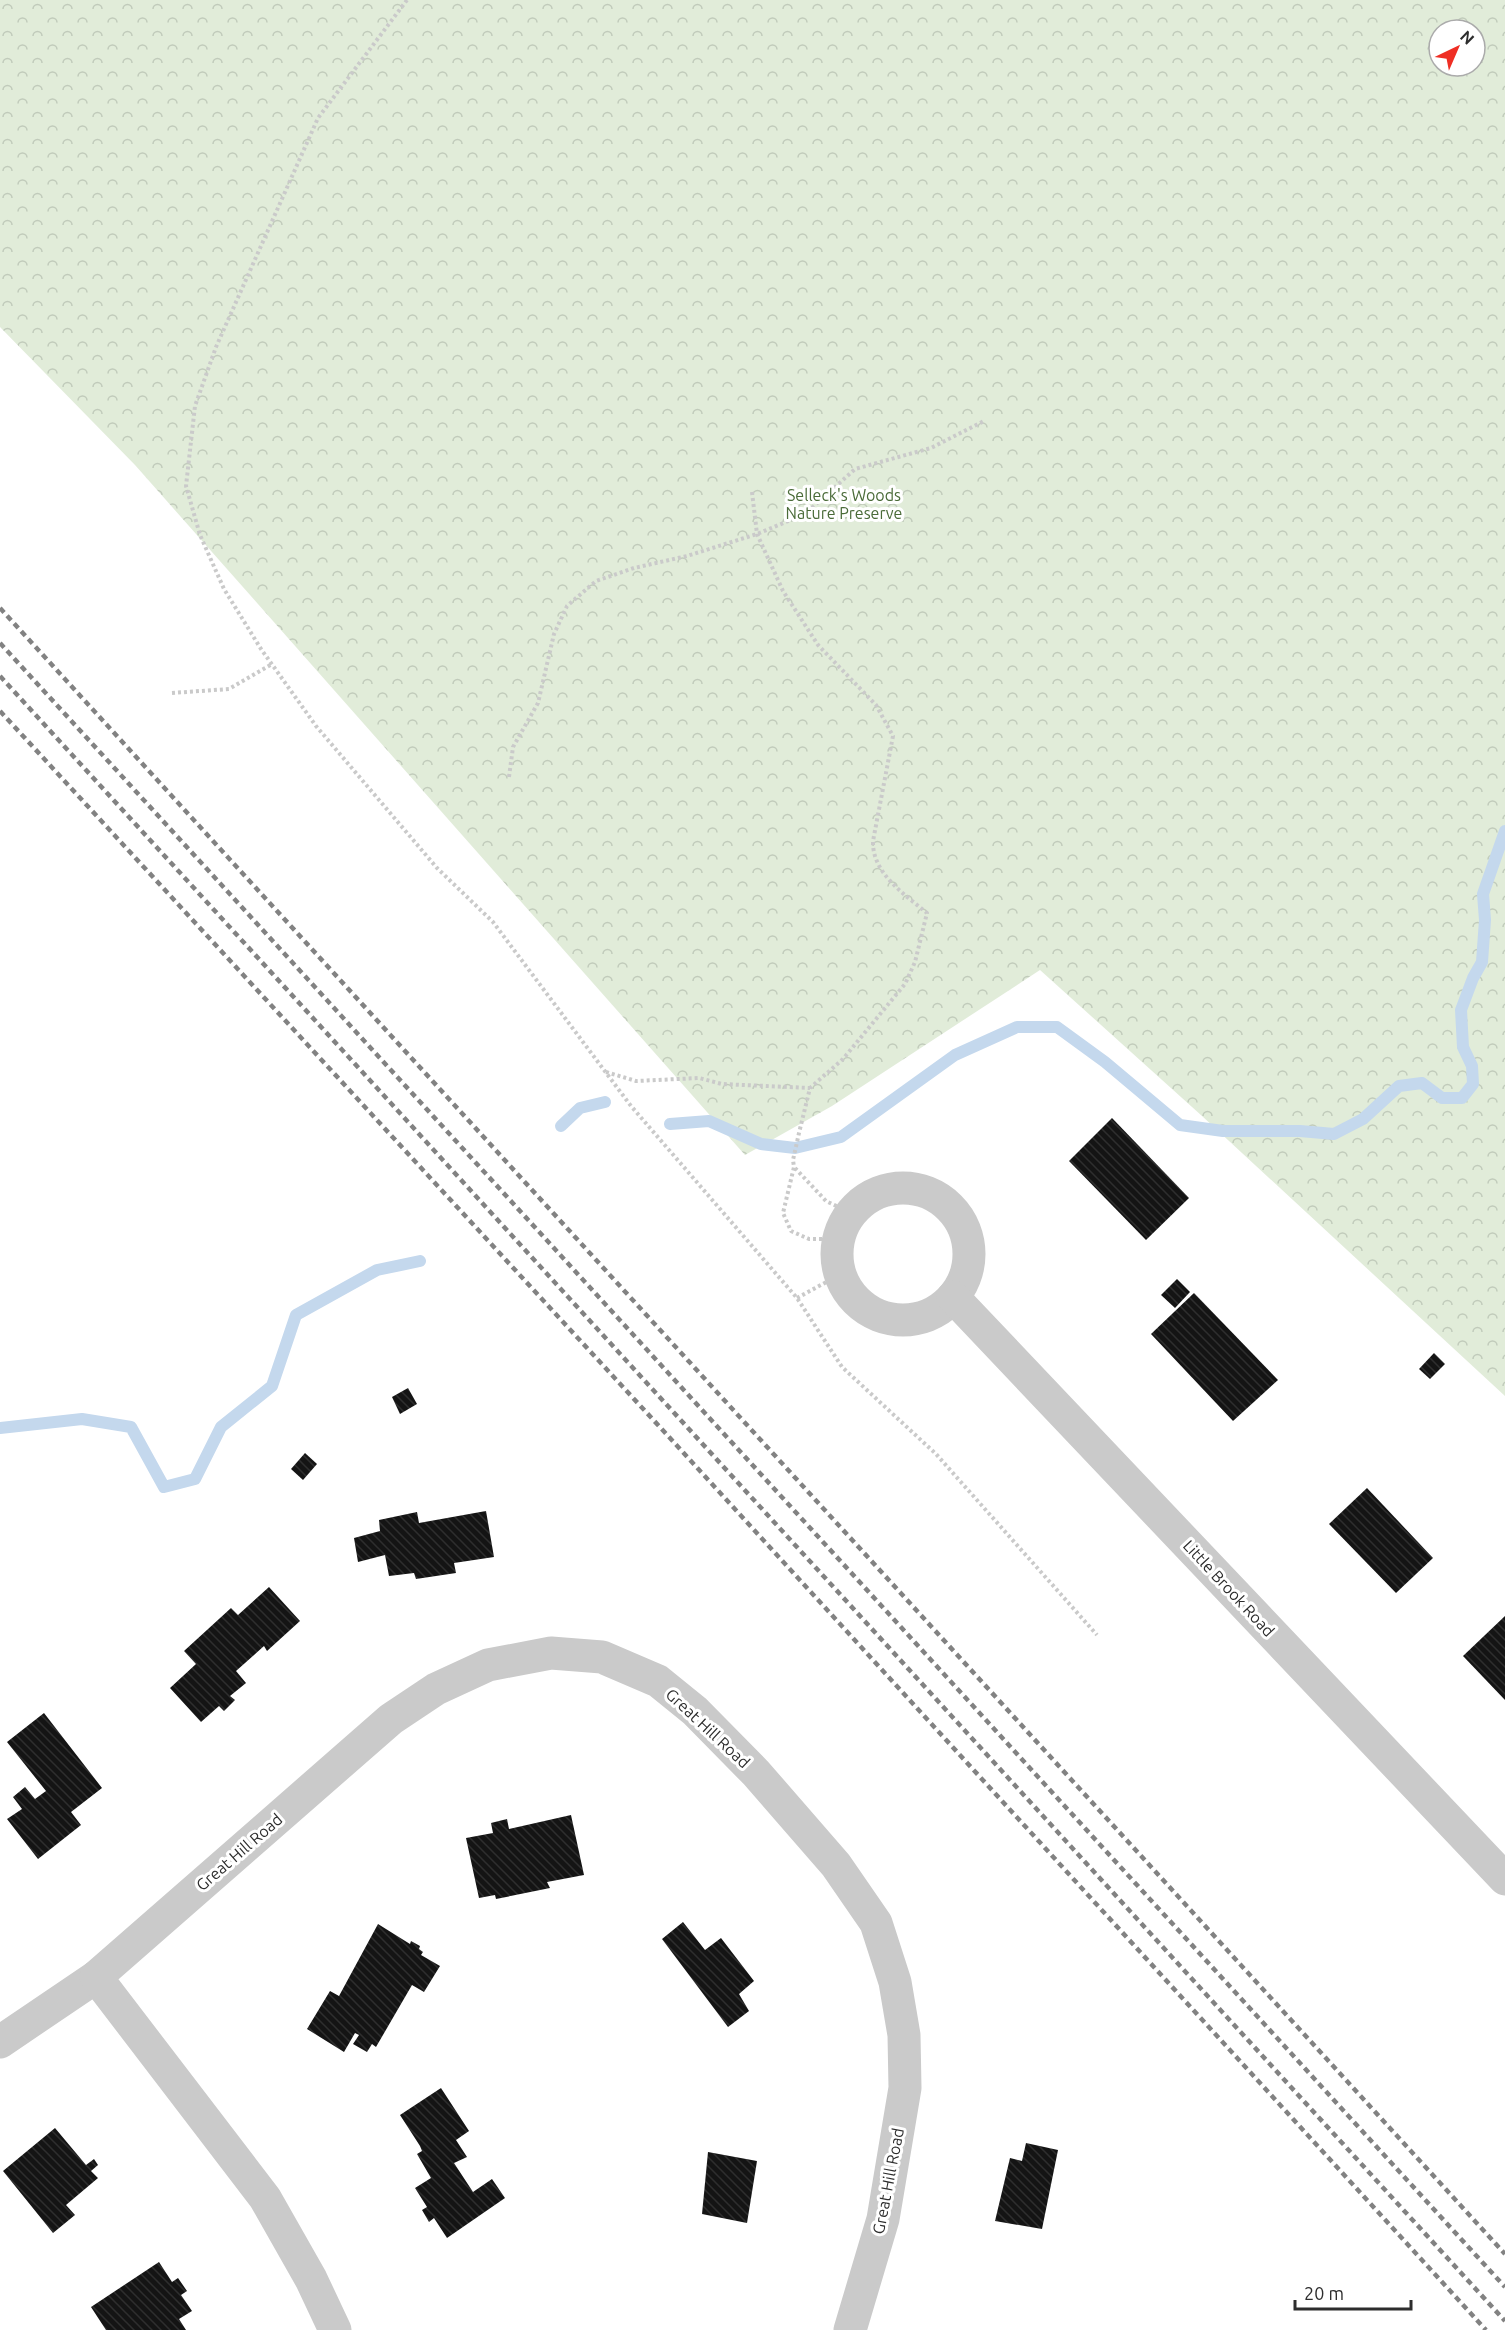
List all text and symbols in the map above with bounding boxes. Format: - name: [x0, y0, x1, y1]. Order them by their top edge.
- north arrow: [1427, 18, 1487, 78]
- text: N: [1457, 27, 1478, 48]
- park label: Selleck's Woods Nature Preserve: [786, 486, 902, 522]
- street label: Little Brook Road: [1180, 1536, 1278, 1640]
- street label: Great Hill Road: [663, 1685, 753, 1771]
- street label: Great Hill Road: [192, 1810, 286, 1894]
- street label: Great Hill Road: [869, 2126, 907, 2236]
- scale bar: [1295, 2273, 1410, 2311]
- text: 20 m: [1304, 2283, 1344, 2303]

